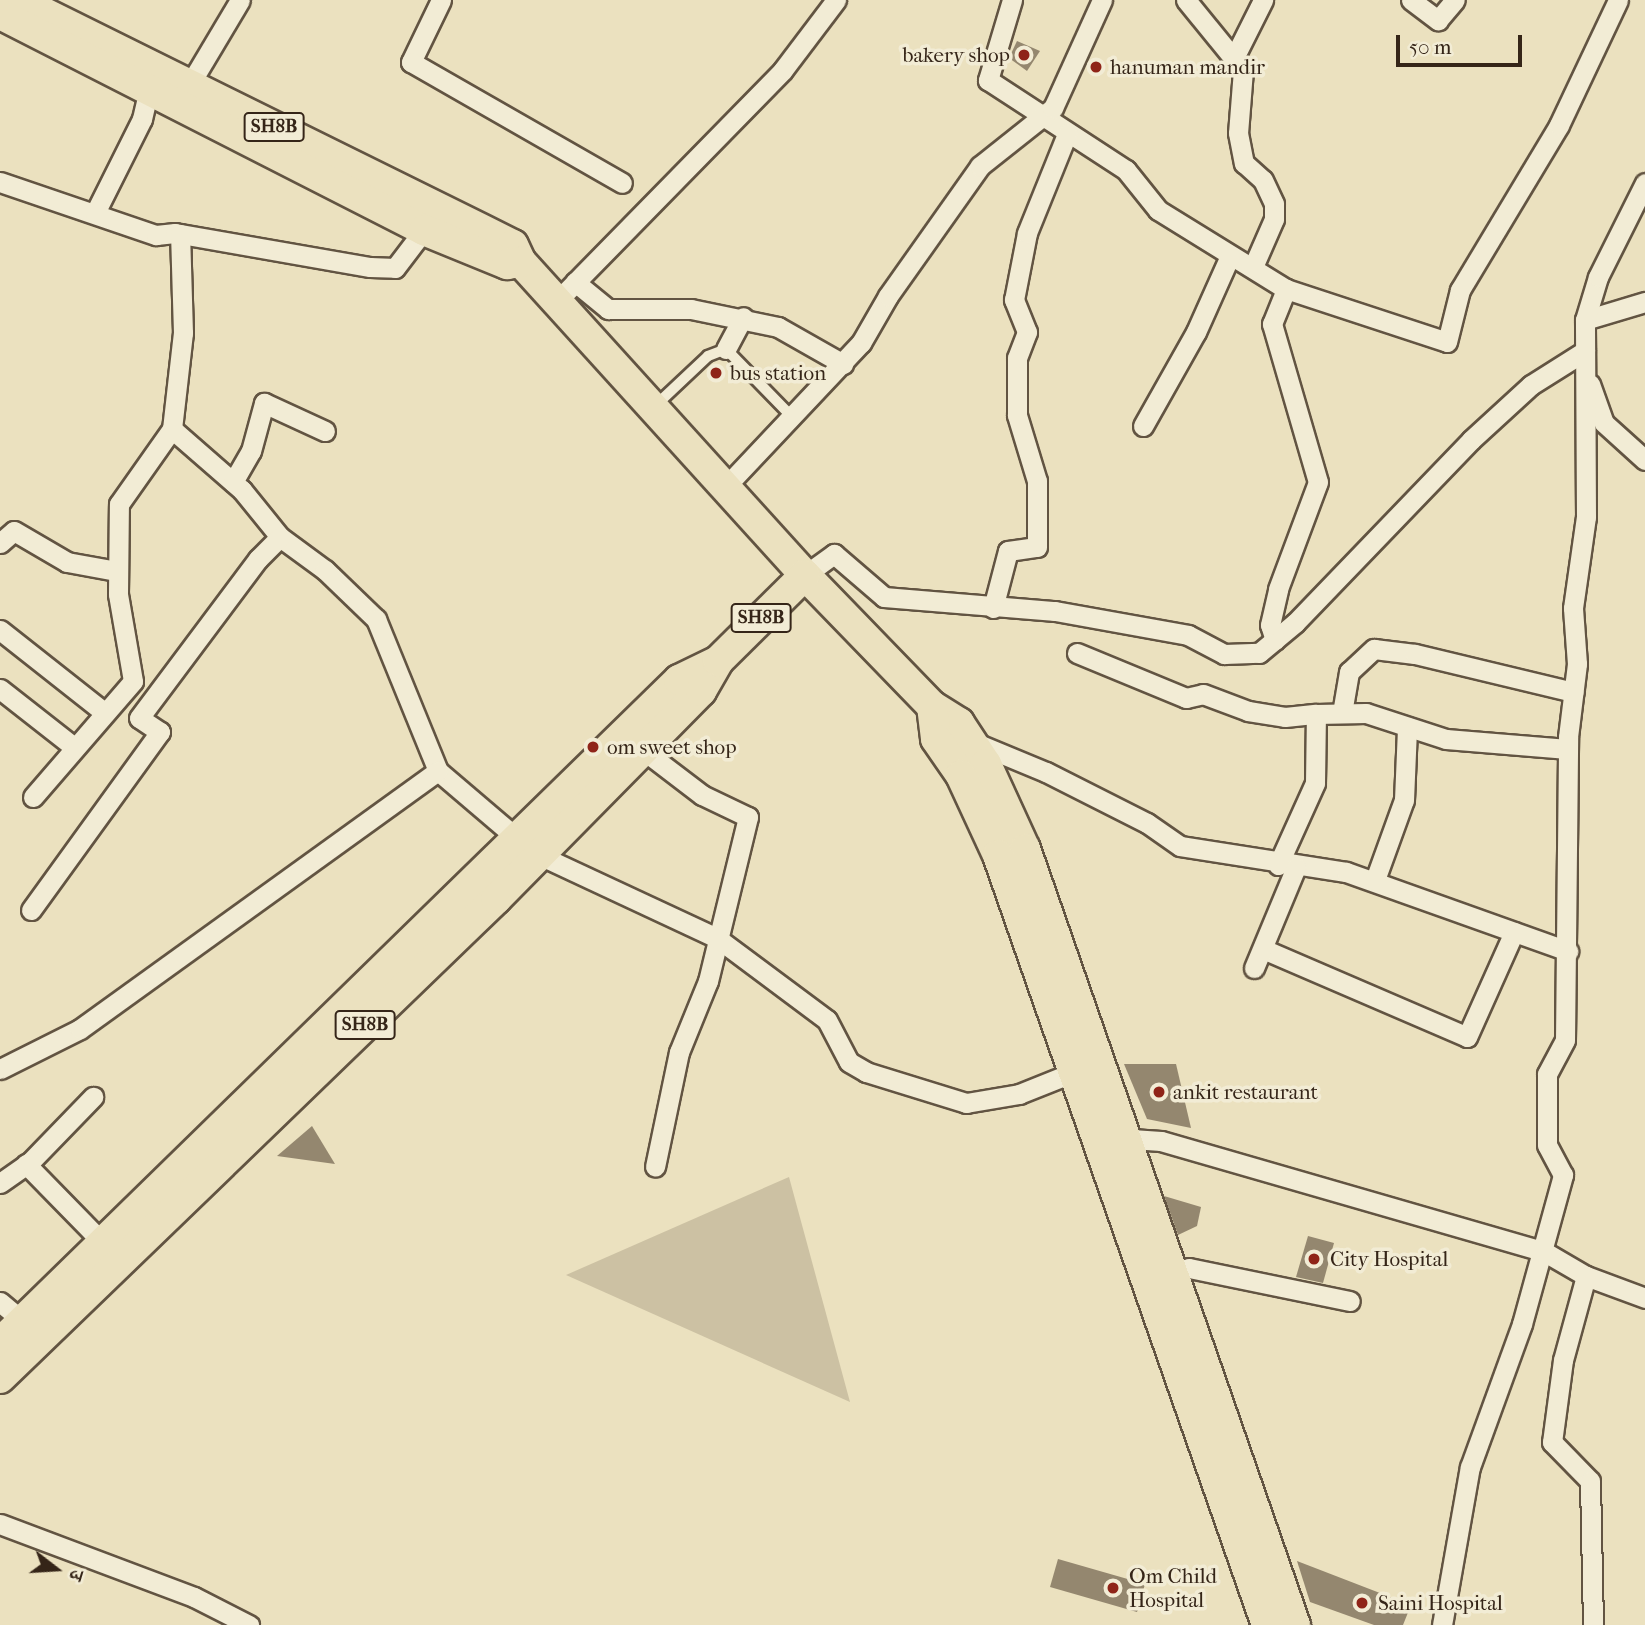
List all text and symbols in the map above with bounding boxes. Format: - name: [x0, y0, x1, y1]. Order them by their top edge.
- scale bar: [1400, 21, 1526, 65]
- text: 50 m: [1409, 35, 1452, 59]
- place label: bakery shop: [902, 42, 1010, 68]
- marker: bakery shop: [1016, 47, 1032, 63]
- place label: hanuman mandir: [1110, 54, 1265, 80]
- marker: hanuman mandir: [1088, 59, 1104, 75]
- road number: SH8B: [243, 111, 306, 142]
- place label: bus station: [730, 360, 826, 386]
- marker: bus station: [708, 365, 724, 381]
- road number: SH8B: [730, 603, 792, 634]
- place label: om sweet shop: [607, 734, 737, 760]
- marker: om sweet shop: [585, 739, 601, 755]
- road number: SH8B: [334, 1009, 396, 1040]
- place label: ankit restaurant: [1173, 1079, 1318, 1105]
- marker: ankit restaurant: [1151, 1084, 1167, 1100]
- place label: City Hospital: [1330, 1246, 1448, 1272]
- marker: City Hospital: [1304, 1249, 1324, 1269]
- north arrow: [21, 1534, 91, 1604]
- place label: Om Child Hospital: [1129, 1563, 1217, 1613]
- text: उ: [64, 1567, 88, 1583]
- marker: Om Child Hospital: [1103, 1578, 1123, 1598]
- place label: Saini Hospital: [1378, 1590, 1503, 1616]
- marker: Saini Hospital: [1352, 1593, 1372, 1613]

